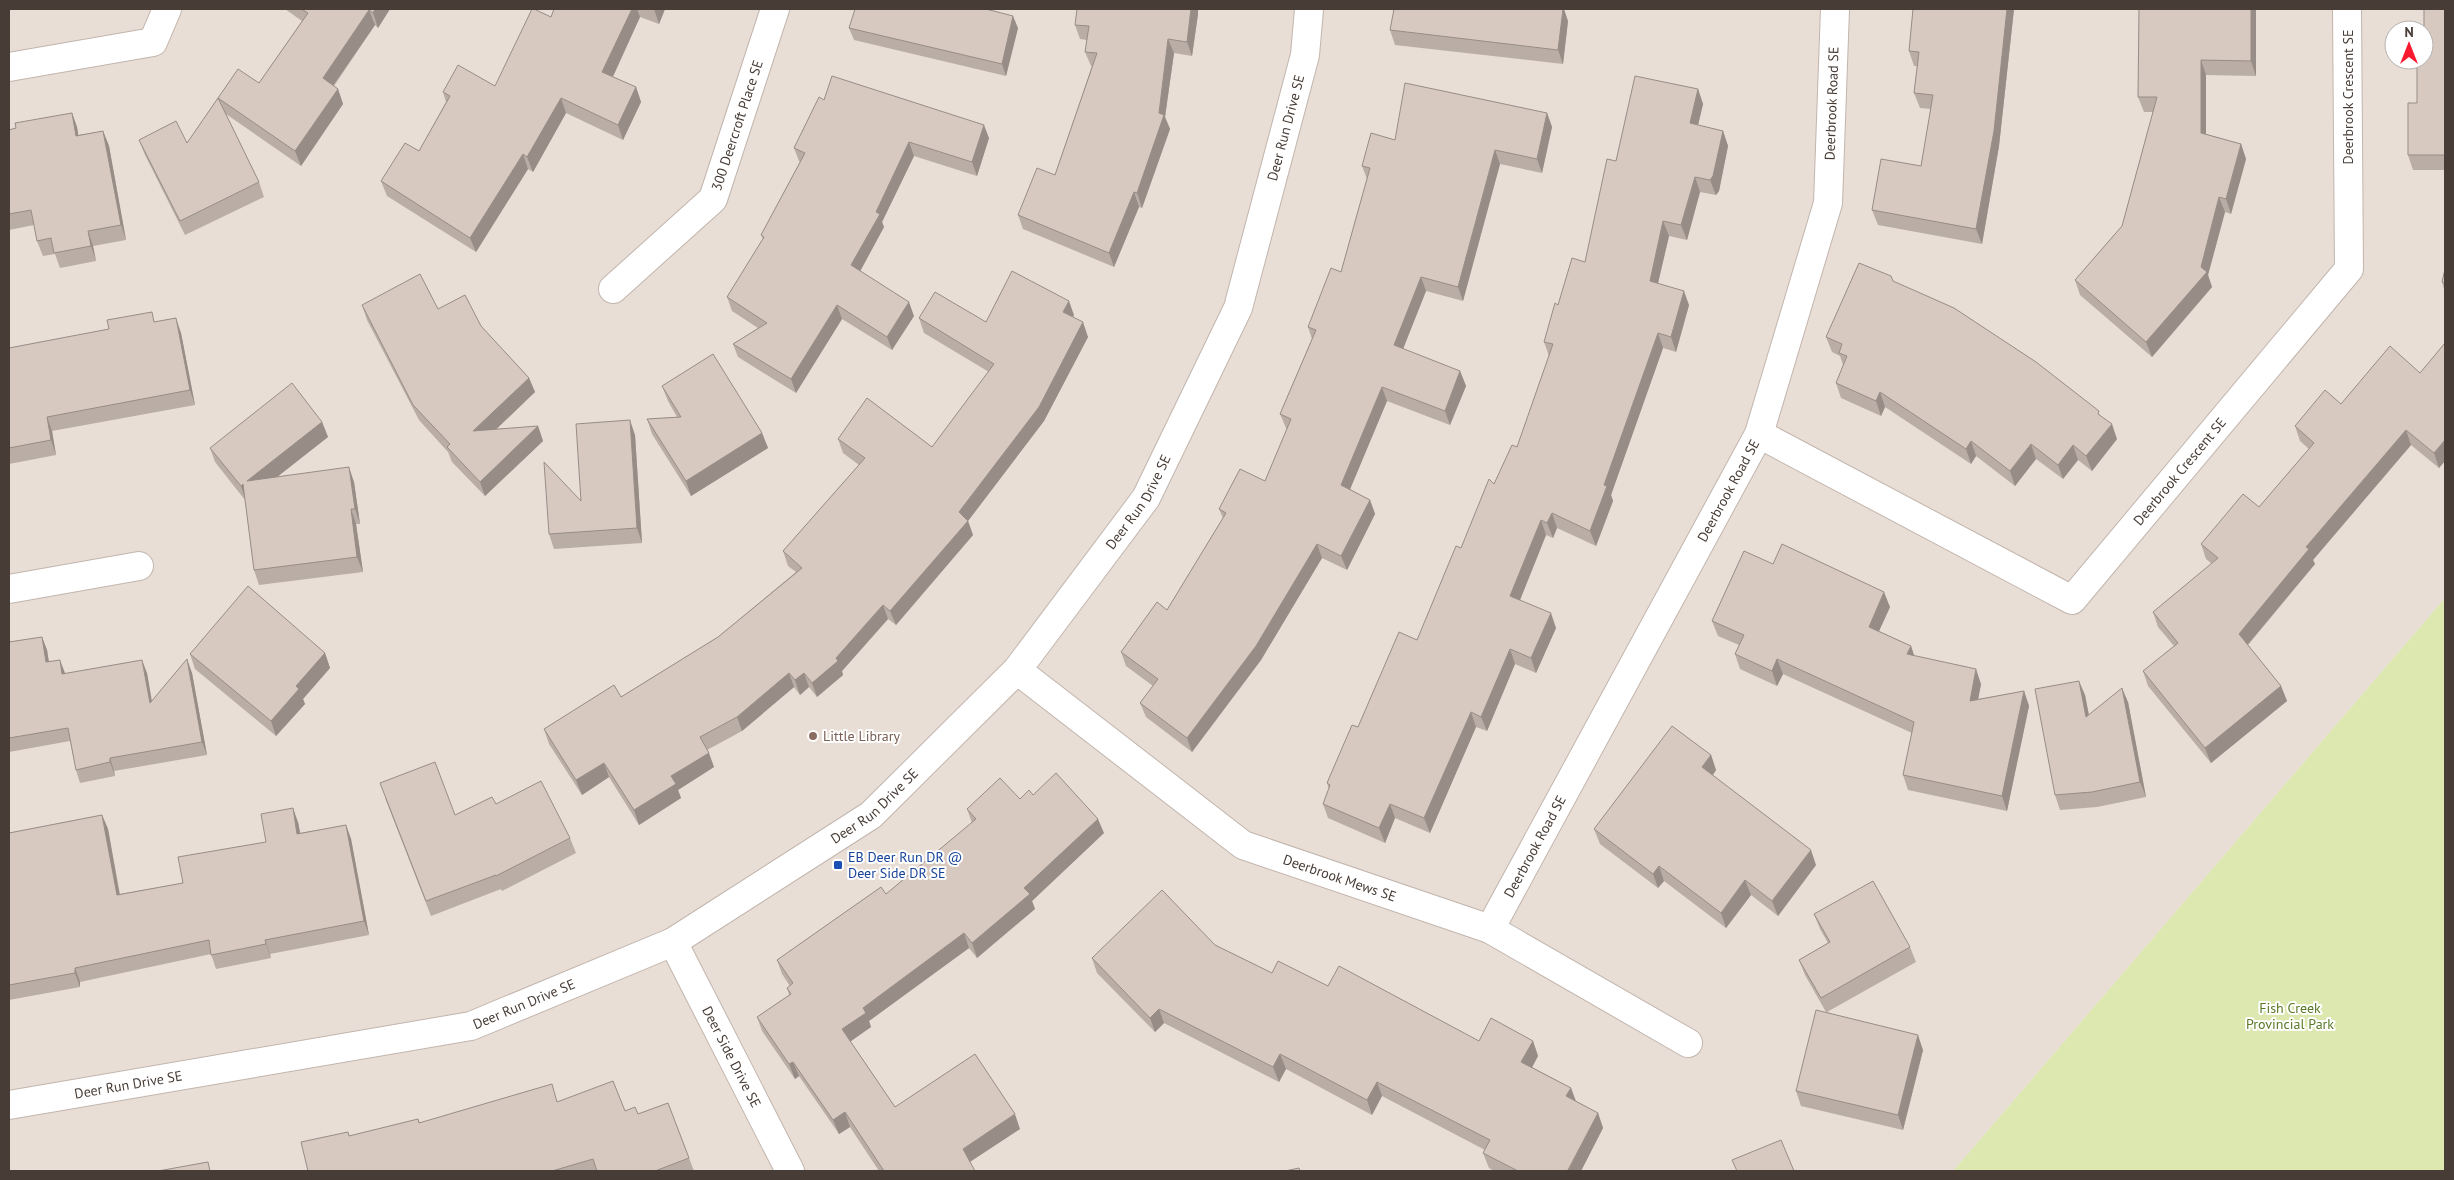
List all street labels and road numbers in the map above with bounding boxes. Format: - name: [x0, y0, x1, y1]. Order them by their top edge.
- street label: Deerbrook Crescent SE: [2339, 29, 2357, 165]
- street label: Deerbrook Road SE: [1821, 46, 1843, 161]
- street label: 300 Deercroft Place SE: [707, 58, 767, 193]
- street label: Deer Run Drive SE: [1263, 73, 1308, 183]
- street label: Deerbrook Crescent SE: [2129, 414, 2230, 529]
- street label: Deerbrook Road SE: [1693, 436, 1763, 545]
- street label: Deer Run Drive SE: [1102, 452, 1175, 553]
- street label: Deer Run Drive SE: [827, 764, 922, 848]
- street label: Deerbrook Road SE: [1500, 792, 1570, 901]
- street label: Deerbrook Mews SE: [1281, 850, 1399, 905]
- street label: Deer Run Drive SE: [470, 975, 578, 1033]
- street label: Deer Side Drive SE: [698, 1003, 765, 1111]
- street label: Deer Run Drive SE: [73, 1067, 184, 1103]

